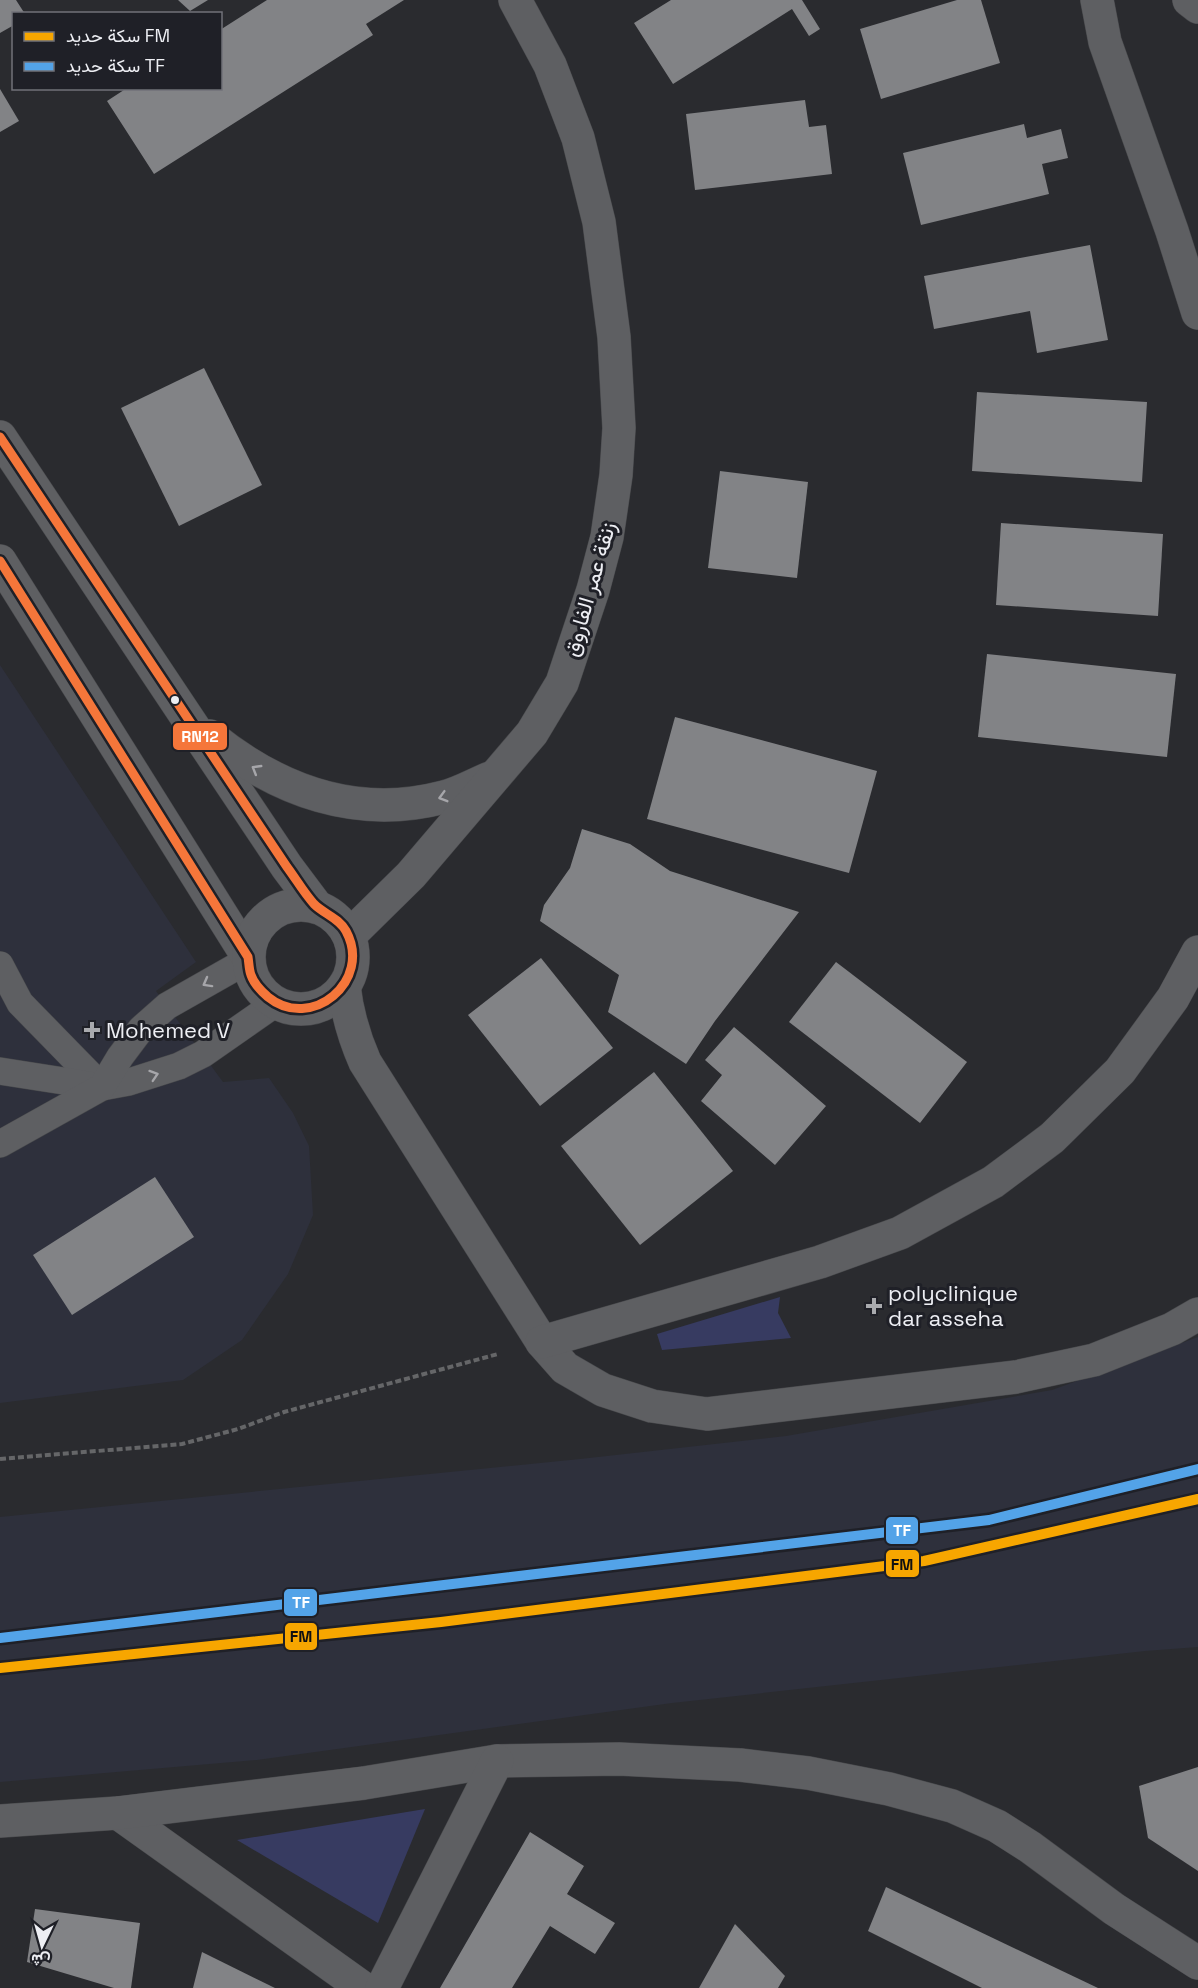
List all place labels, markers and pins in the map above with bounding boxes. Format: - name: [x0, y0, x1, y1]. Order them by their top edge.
- unlabelled marker: [169, 694, 181, 706]
- place label: Mohemed V: [106, 1016, 231, 1044]
- marker: Mohemed V: [83, 1021, 101, 1039]
- place label: polyclinique dar asseha: [888, 1279, 1018, 1332]
- marker: polyclinique dar asseha: [865, 1297, 883, 1315]

